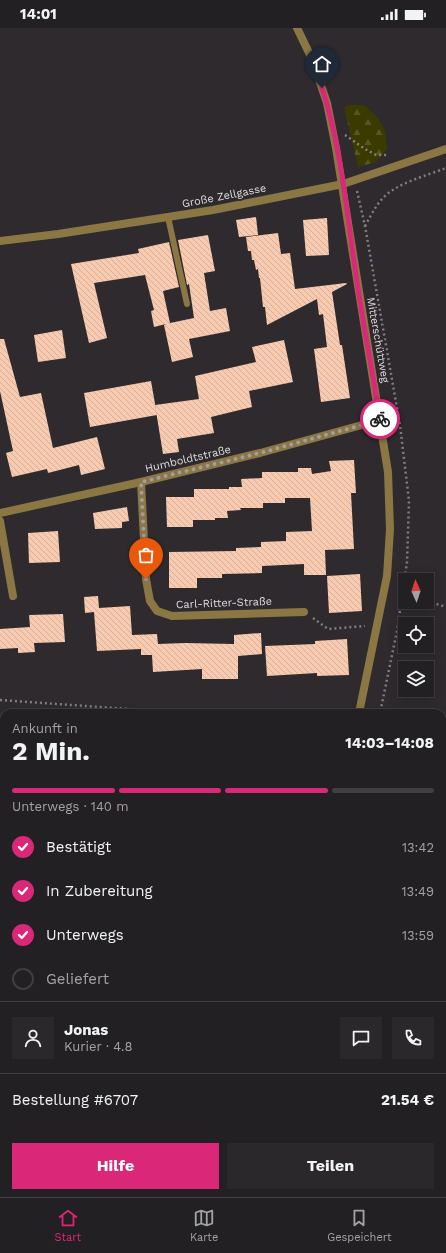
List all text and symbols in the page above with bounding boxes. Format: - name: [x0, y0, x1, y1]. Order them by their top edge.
- text: 14:01: [20, 5, 57, 23]
- pin: [305, 47, 339, 88]
- icon: home: [311, 53, 333, 75]
- street label: Große Zellgasse: [181, 181, 267, 211]
- street label: Mitterschüttweg: [364, 296, 392, 384]
- courier: [360, 399, 400, 439]
- icon: bike: [369, 408, 391, 430]
- street label: Humboldtstraße: [144, 443, 232, 475]
- pin: [129, 538, 163, 579]
- icon: bag: [135, 544, 157, 566]
- north arrow: [398, 573, 434, 609]
- map controls: [398, 573, 434, 697]
- street label: Carl-Ritter-Straße: [176, 595, 272, 611]
- button: locate: [398, 617, 434, 653]
- button: layers: [398, 661, 434, 697]
- text: Ankunft in: [12, 721, 78, 736]
- text: 14:03–14:08: [345, 734, 434, 752]
- text: 2 Min.: [12, 736, 90, 766]
- text: Unterwegs · 140 m: [12, 799, 129, 814]
- icon: check: [12, 836, 34, 858]
- text: Bestätigt: [46, 838, 111, 856]
- text: 13:42: [402, 840, 434, 855]
- icon: check: [12, 880, 34, 902]
- text: In Zubereitung: [46, 882, 153, 900]
- text: 13:49: [402, 884, 434, 899]
- icon: check: [12, 924, 34, 946]
- text: Unterwegs: [46, 926, 124, 944]
- text: 13:59: [402, 928, 434, 943]
- text: Geliefert: [46, 970, 109, 988]
- button: person: [12, 1017, 54, 1059]
- button: chat: [340, 1017, 382, 1059]
- button: phone: [392, 1017, 434, 1059]
- text: Jonas: [64, 1021, 108, 1039]
- text: Kurier · 4.8: [64, 1039, 133, 1054]
- text: Bestellung #6707: [12, 1091, 138, 1109]
- text: 21.54 €: [381, 1091, 434, 1109]
- button: Hilfe: [12, 1143, 219, 1189]
- button: Teilen: [227, 1143, 434, 1189]
- tab: Start: [54, 1207, 81, 1244]
- tab: Karte: [190, 1207, 218, 1244]
- tab: Gespeichert: [327, 1207, 392, 1244]

